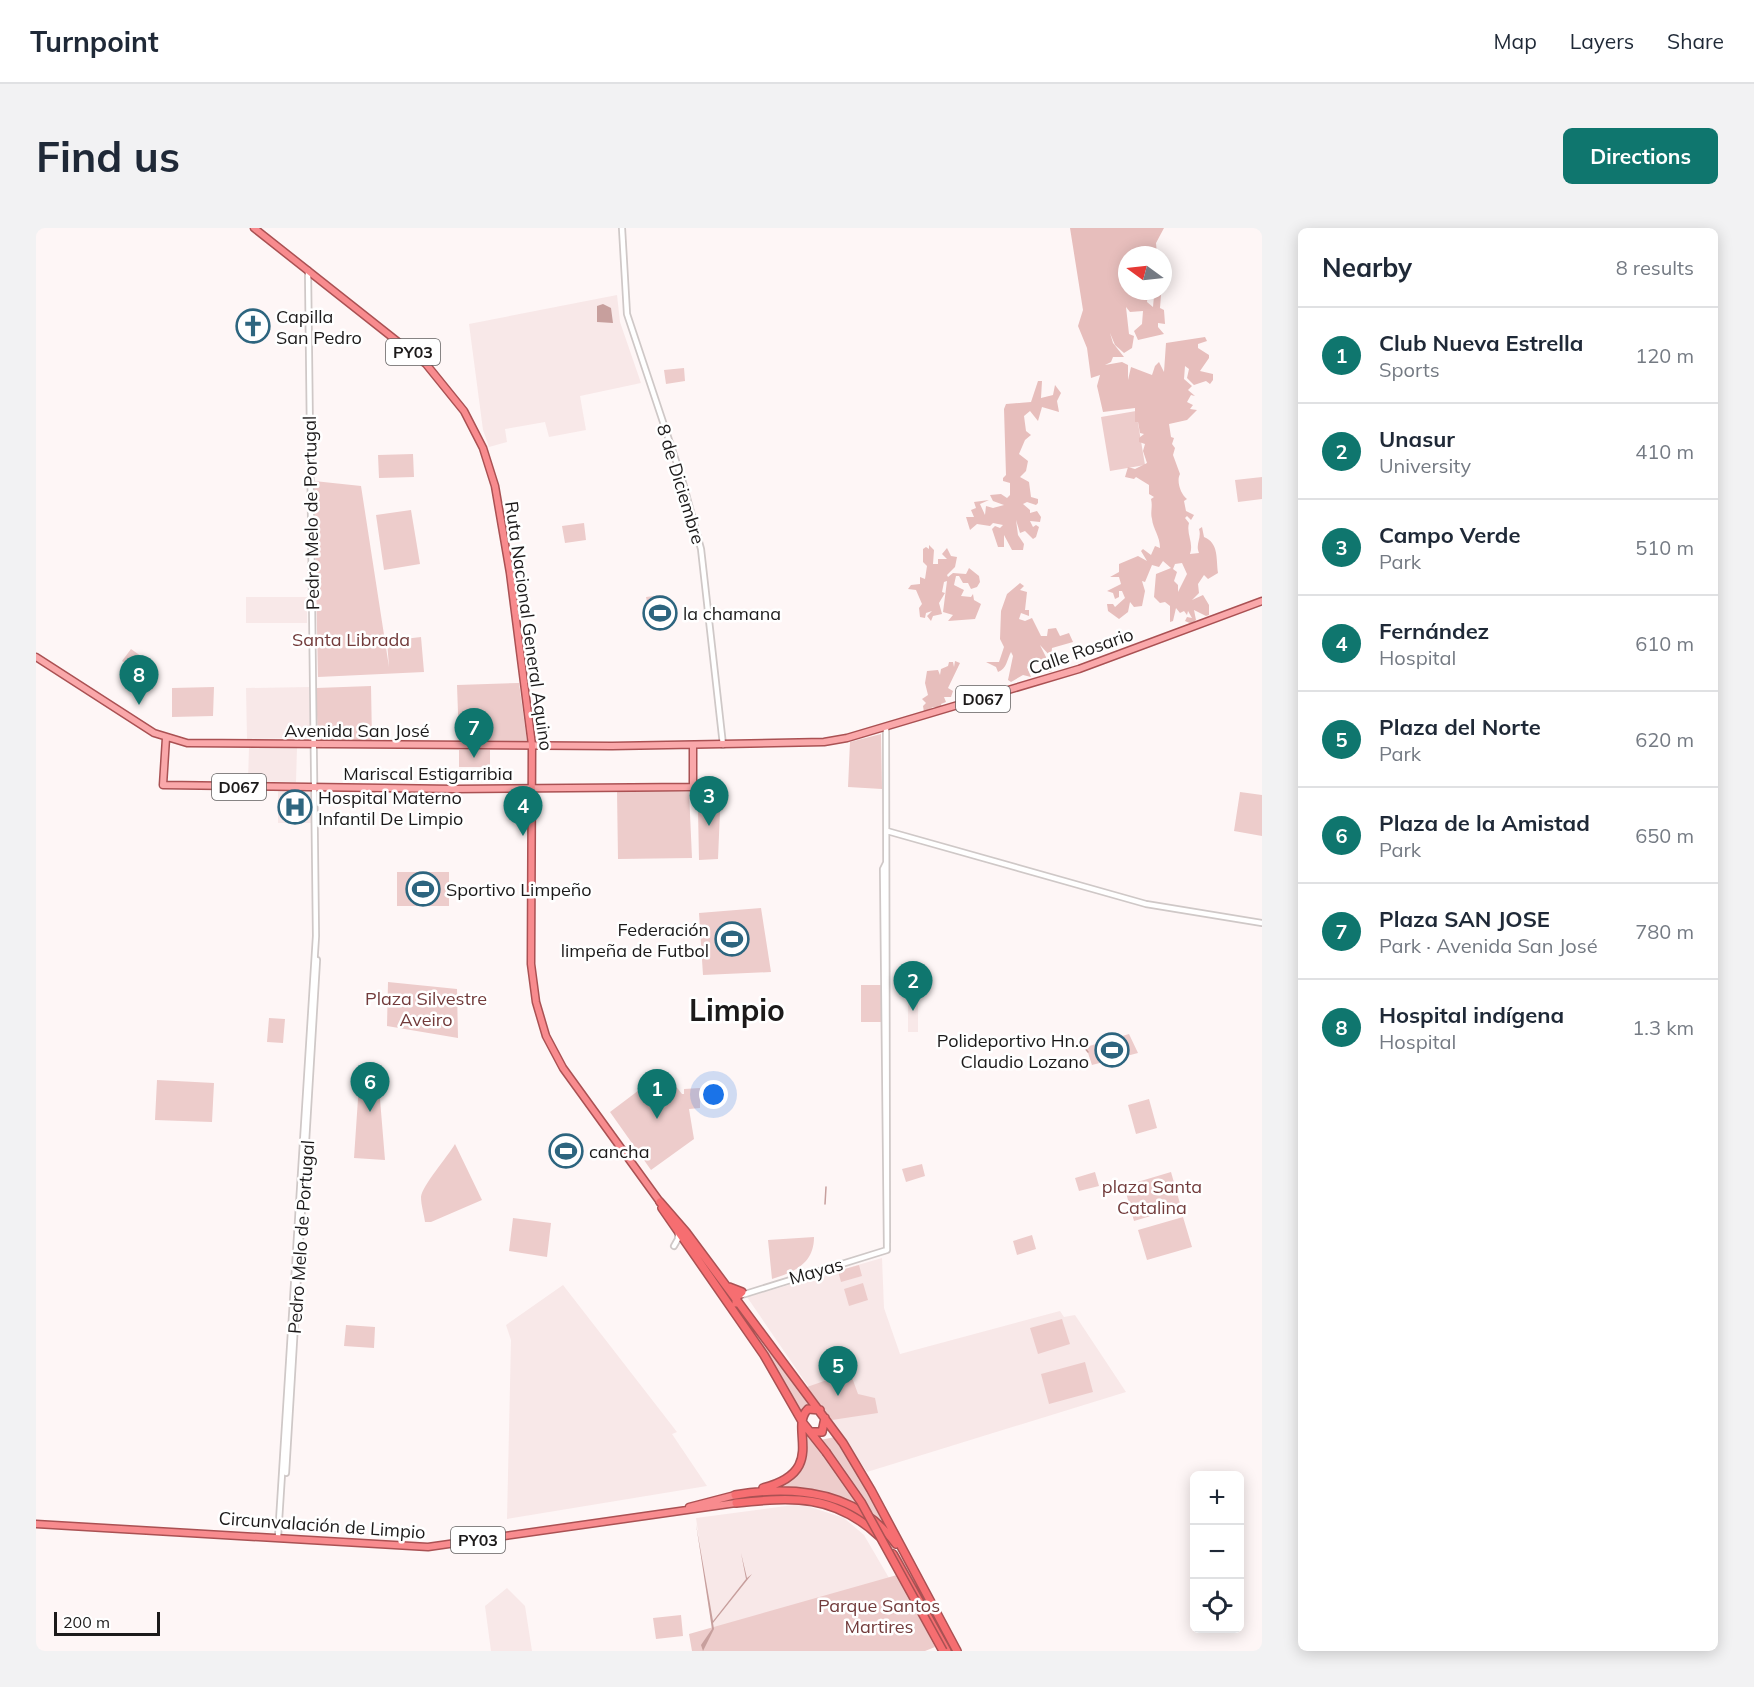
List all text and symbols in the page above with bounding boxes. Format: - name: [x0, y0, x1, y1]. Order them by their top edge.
- text: Turnpoint: [30, 24, 159, 59]
- text: Map: [1494, 28, 1537, 54]
- text: Layers: [1570, 28, 1634, 54]
- text: Share: [1667, 28, 1724, 54]
- button: Directions: [1563, 128, 1718, 184]
- text: Find us: [36, 130, 180, 183]
- north arrow: [1118, 246, 1172, 300]
- text: Nearby: [1322, 251, 1412, 284]
- text: 8 results: [1616, 255, 1694, 280]
- place label: Capilla San Pedro: [276, 305, 362, 349]
- church icon: Capilla San Pedro: [235, 308, 271, 344]
- text: Club Nueva Estrella: [1379, 329, 1584, 357]
- road number: PY03: [386, 339, 440, 365]
- text: 1: [1336, 343, 1348, 368]
- text: 120 m: [1635, 343, 1694, 368]
- text: Sports: [1379, 357, 1440, 382]
- street label: Pedro Melo de Portugal: [298, 416, 324, 610]
- street label: 8 de Diciembre: [652, 421, 710, 547]
- text: Unasur: [1379, 425, 1455, 453]
- text: 2: [1336, 439, 1348, 464]
- text: 410 m: [1635, 439, 1694, 464]
- text: University: [1379, 453, 1471, 478]
- street label: Ruta Nacional General Aquino: [500, 500, 558, 752]
- text: Campo Verde: [1379, 521, 1520, 549]
- text: 3: [1336, 535, 1348, 560]
- text: 510 m: [1635, 535, 1694, 560]
- text: Park: [1379, 549, 1421, 574]
- sports icon: la chamana: [642, 595, 678, 631]
- place label: la chamana: [683, 602, 781, 625]
- text: Fernández: [1379, 617, 1489, 645]
- street label: Calle Rosario: [1026, 622, 1136, 680]
- park label: Santa Librada: [292, 628, 410, 651]
- text: 4: [1336, 631, 1348, 656]
- text: 610 m: [1635, 631, 1694, 656]
- text: Hospital: [1379, 645, 1456, 670]
- pin: 8: [120, 656, 158, 705]
- road number: D067: [956, 686, 1010, 712]
- pin: 7: [454, 708, 494, 758]
- text: Plaza del Norte: [1379, 713, 1541, 741]
- street label: Avenida San José: [284, 719, 430, 742]
- text: 5: [1336, 727, 1348, 752]
- text: 620 m: [1635, 727, 1694, 752]
- text: Park: [1379, 741, 1421, 766]
- street label: Mariscal Estigarribia: [343, 762, 513, 785]
- road number: D067: [212, 774, 266, 800]
- pin: 3: [690, 776, 728, 826]
- place label: Hospital Materno Infantil De Limpio: [318, 786, 463, 830]
- pin: 4: [504, 786, 542, 836]
- hospital icon: Hospital Materno Infantil De Limpio: [277, 789, 313, 825]
- text: Plaza de la Amistad: [1379, 809, 1590, 837]
- text: 6: [1336, 823, 1348, 848]
- text: 650 m: [1635, 823, 1694, 848]
- text: Park: [1379, 837, 1421, 862]
- sports icon: Sportivo Limpeño: [405, 871, 441, 907]
- place label: Sportivo Limpeño: [446, 878, 592, 901]
- text: Plaza SAN JOSE: [1379, 905, 1550, 933]
- place label: Federación limpeña de Futbol: [561, 918, 709, 962]
- text: 7: [1336, 919, 1348, 944]
- text: 780 m: [1635, 919, 1694, 944]
- sports icon: Federación limpeña de Futbol: [714, 921, 750, 957]
- text: Park · Avenida San José: [1379, 933, 1598, 958]
- pin: 2: [894, 962, 932, 1011]
- park label: Plaza Silvestre Aveiro: [365, 987, 487, 1031]
- district label: Limpio: [689, 991, 785, 1029]
- text: Hospital indígena: [1379, 1001, 1564, 1029]
- text: 8: [1336, 1015, 1348, 1040]
- text: 1.3 km: [1632, 1015, 1694, 1040]
- place label: Polideportivo Hn.o Claudio Lozano: [937, 1029, 1089, 1073]
- text: Hospital: [1379, 1029, 1456, 1054]
- sports icon: Polideportivo Hn.o Claudio Lozano: [1094, 1032, 1130, 1068]
- pin: 6: [350, 1062, 390, 1112]
- pin: 1: [638, 1070, 676, 1119]
- your location: [699, 1080, 728, 1109]
- sports icon: cancha: [548, 1133, 584, 1169]
- street label: Pedro Melo de Portugal: [283, 1139, 319, 1335]
- place label: cancha: [589, 1140, 649, 1163]
- park label: plaza Santa Catalina: [1102, 1175, 1202, 1219]
- street label: Mayas: [786, 1252, 846, 1290]
- pin: 5: [818, 1346, 858, 1396]
- map controls: [1190, 1471, 1244, 1633]
- button: +: [1190, 1471, 1244, 1525]
- street label: Circunvalación de Limpio: [218, 1506, 426, 1544]
- button: −: [1190, 1525, 1244, 1579]
- road number: PY03: [451, 1527, 505, 1553]
- button: locate: [1190, 1579, 1244, 1633]
- park label: Parque Santos Martires: [818, 1594, 940, 1638]
- scale bar: [54, 1609, 160, 1636]
- text: 200 m: [63, 1612, 110, 1632]

